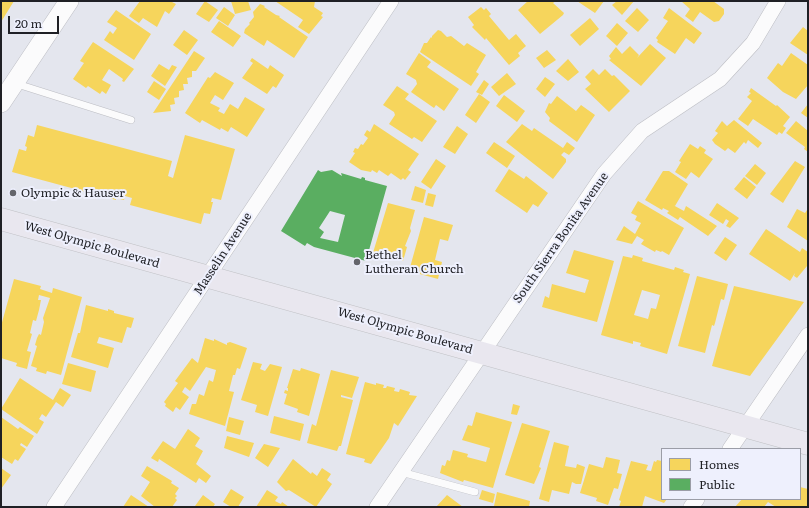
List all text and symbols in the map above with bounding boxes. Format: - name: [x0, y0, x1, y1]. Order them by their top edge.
- scale bar: [10, 8, 61, 34]
- text: 20 m: [15, 14, 42, 32]
- street label: South Sierra Bonita Avenue: [510, 170, 612, 306]
- place label: Olympic & Hauser: [21, 186, 125, 200]
- marker: Olympic & Hauser: [8, 188, 18, 198]
- street label: Masselin Avenue: [191, 210, 255, 298]
- street label: West Olympic Boulevard: [23, 219, 161, 271]
- place label: Bethel Lutheran Church: [365, 248, 464, 276]
- marker: Bethel Lutheran Church: [352, 257, 362, 267]
- street label: West Olympic Boulevard: [336, 305, 474, 357]
- legend: [661, 448, 801, 500]
- text: Homes: [699, 455, 739, 473]
- text: Public: [699, 475, 735, 493]

